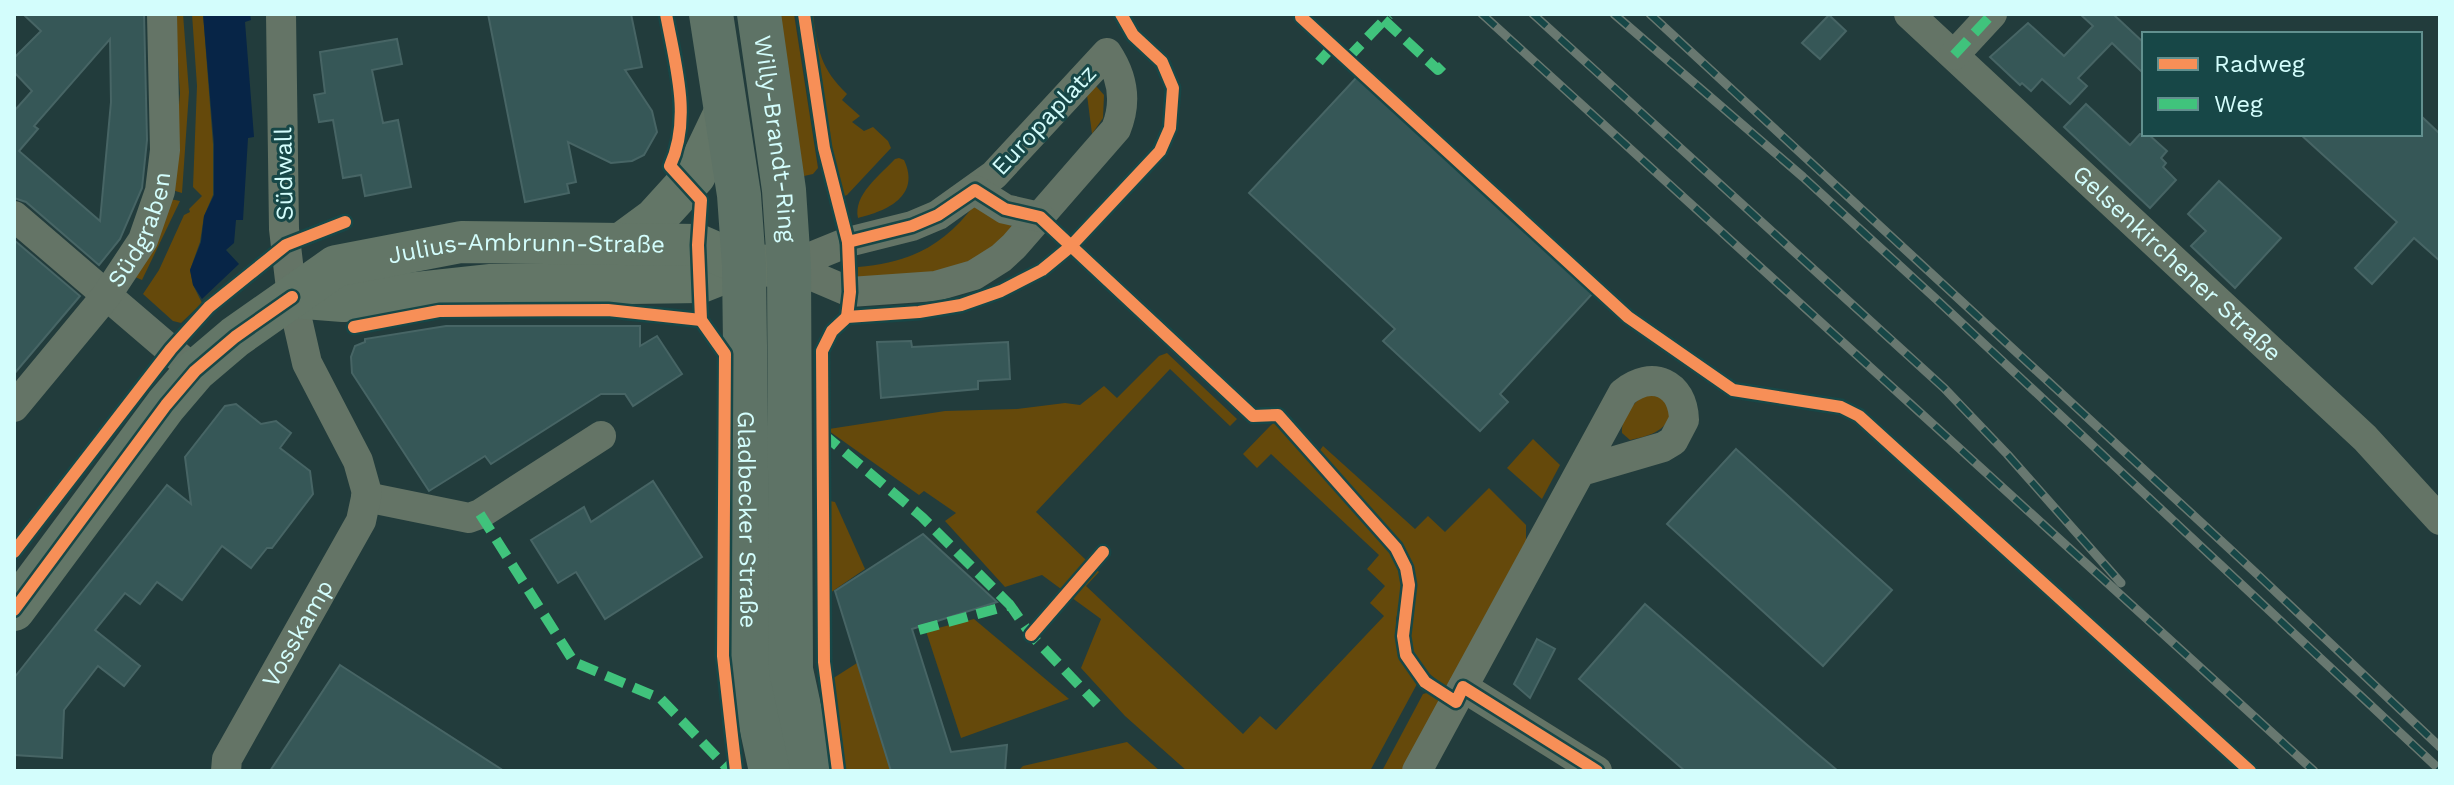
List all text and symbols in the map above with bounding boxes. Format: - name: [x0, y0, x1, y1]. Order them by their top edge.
- legend: [2142, 32, 2422, 136]
- street label: Willy-Brandt-Ring: [748, 34, 801, 243]
- text: Radweg: [2214, 50, 2305, 78]
- street label: Europaplatz: [986, 59, 1102, 181]
- text: Weg: [2214, 90, 2263, 118]
- street label: Südwall: [269, 127, 299, 221]
- street label: Gelsenkirchener Straße: [2067, 159, 2287, 367]
- street label: Südgraben: [102, 170, 176, 292]
- street label: Julius-Ambrunn-Straße: [385, 228, 665, 270]
- street label: Gladbecker Straße: [732, 411, 762, 629]
- street label: Vosskamp: [256, 575, 339, 692]

